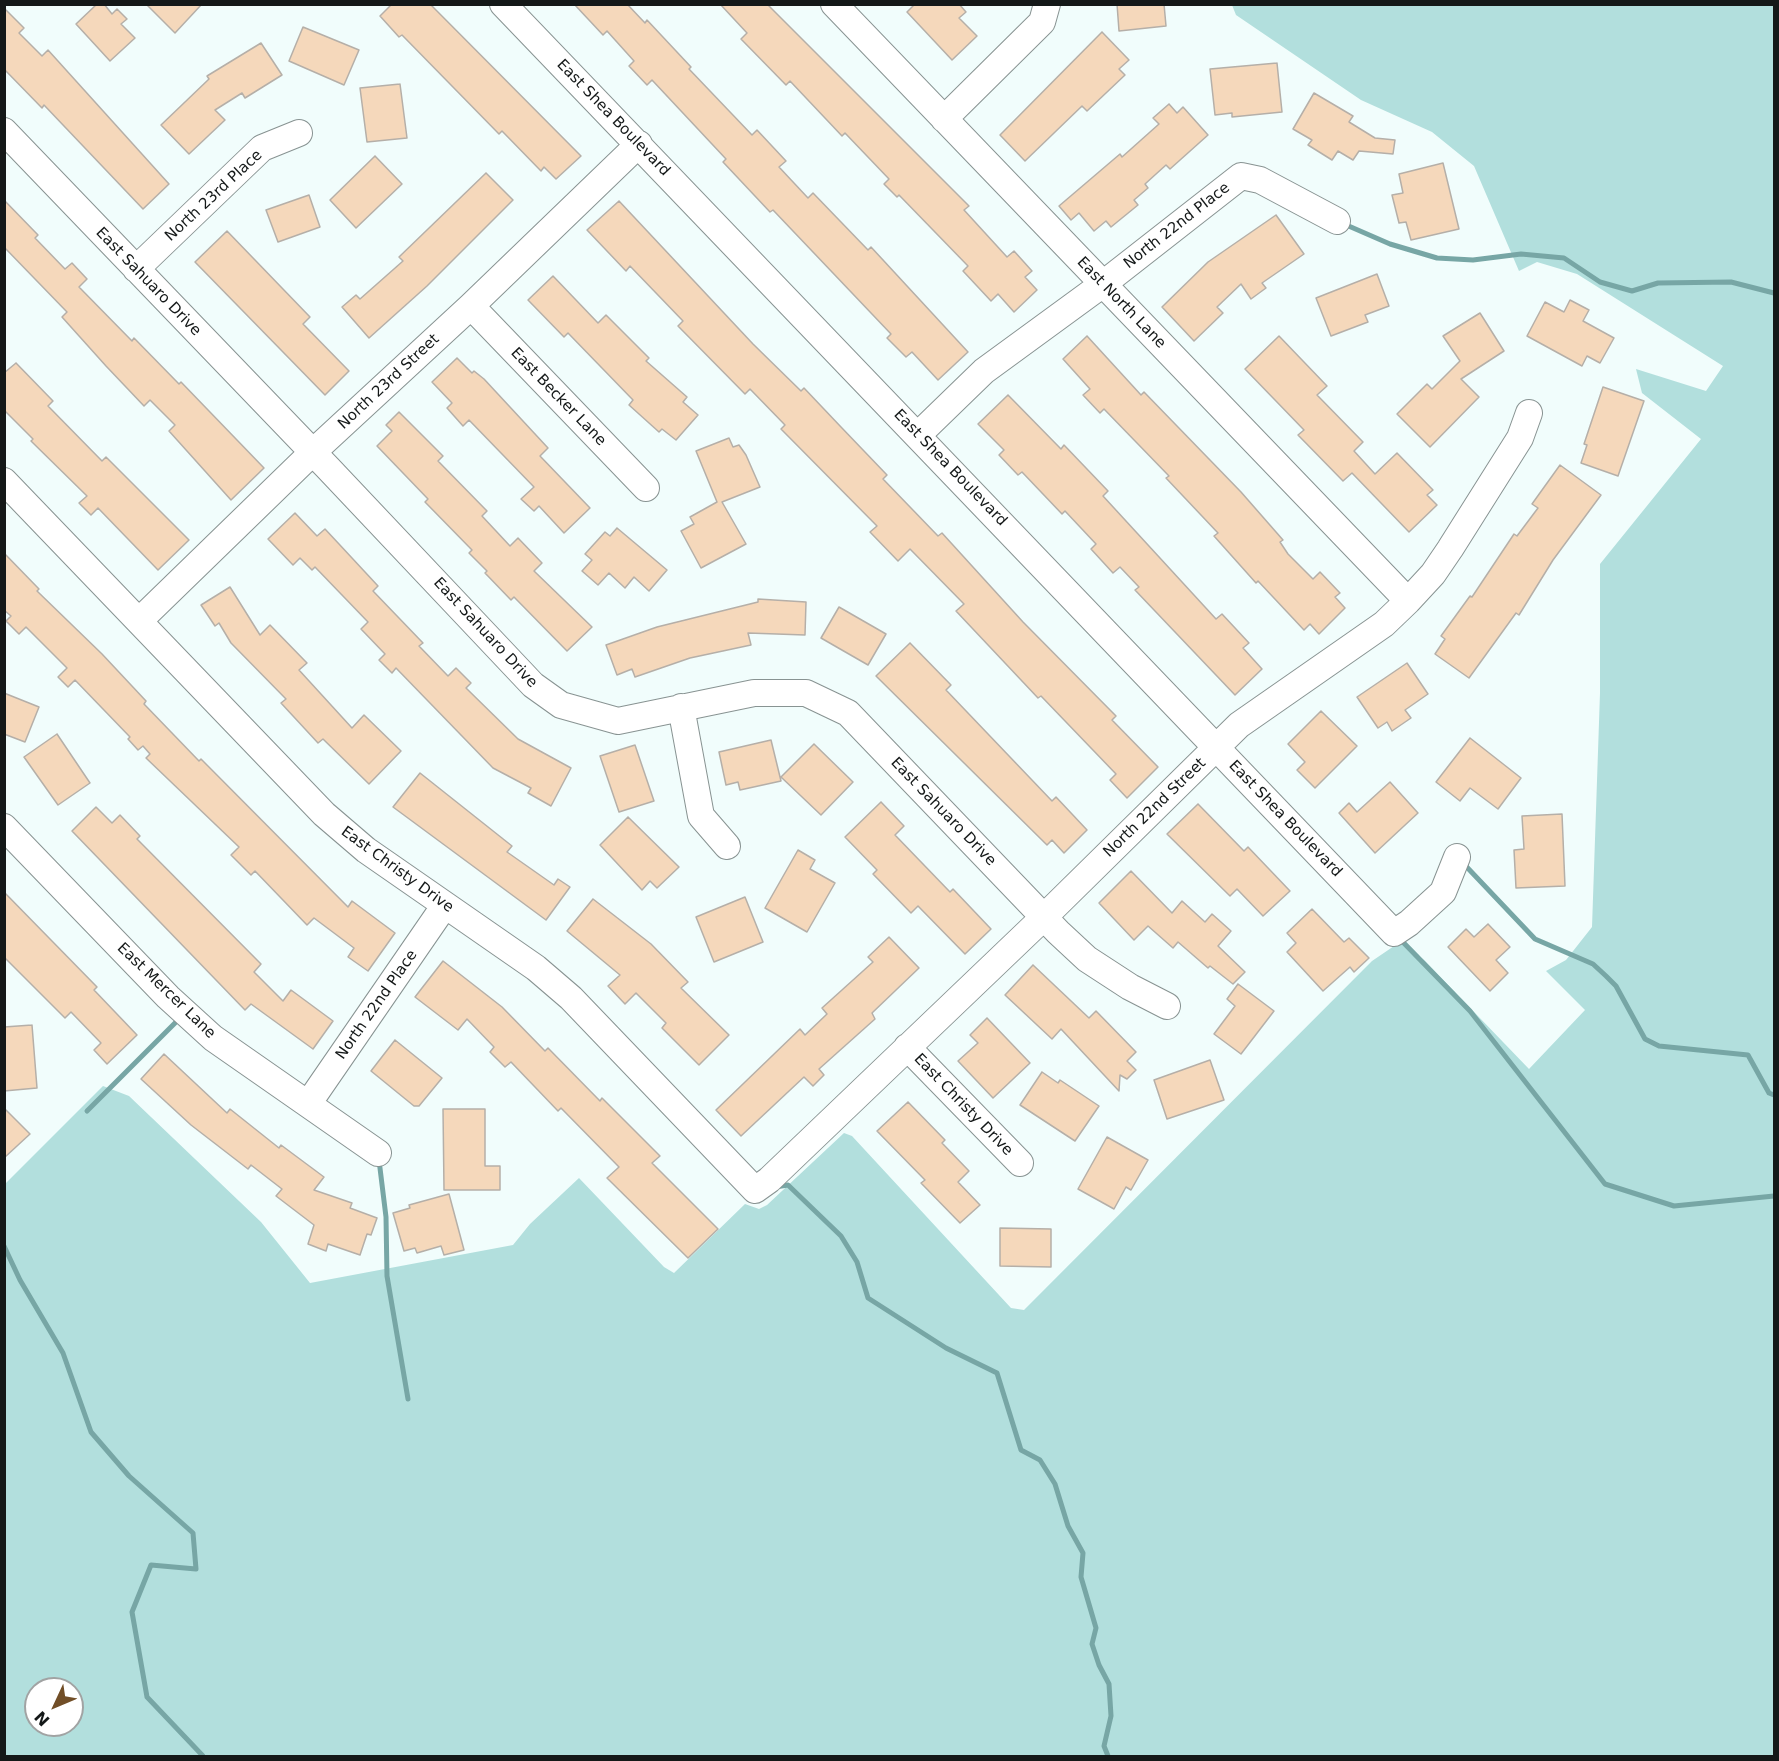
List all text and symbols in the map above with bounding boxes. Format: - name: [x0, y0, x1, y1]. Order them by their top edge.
- street label: East Shea Boulevard: [553, 56, 673, 180]
- street label: North 23rd Place: [162, 146, 266, 246]
- street label: North 22nd Place: [1120, 179, 1234, 273]
- street label: East Sahuaro Drive: [92, 224, 204, 340]
- street label: East North Lane: [1073, 254, 1169, 352]
- street label: North 23rd Street: [335, 331, 443, 433]
- street label: East Becker Lane: [507, 344, 609, 450]
- street label: East Shea Boulevard: [890, 406, 1010, 530]
- street label: East Sahuaro Drive: [429, 574, 541, 692]
- street label: East Sahuaro Drive: [887, 754, 999, 870]
- street label: North 22nd Street: [1100, 755, 1210, 861]
- street label: East Shea Boulevard: [1225, 757, 1345, 881]
- street label: East Christy Drive: [337, 823, 457, 917]
- street label: East Mercer Lane: [113, 939, 219, 1043]
- street label: North 22nd Place: [332, 947, 422, 1063]
- street label: East Christy Drive: [910, 1050, 1016, 1160]
- north arrow: [24, 1677, 84, 1737]
- text: N: [31, 1707, 54, 1730]

